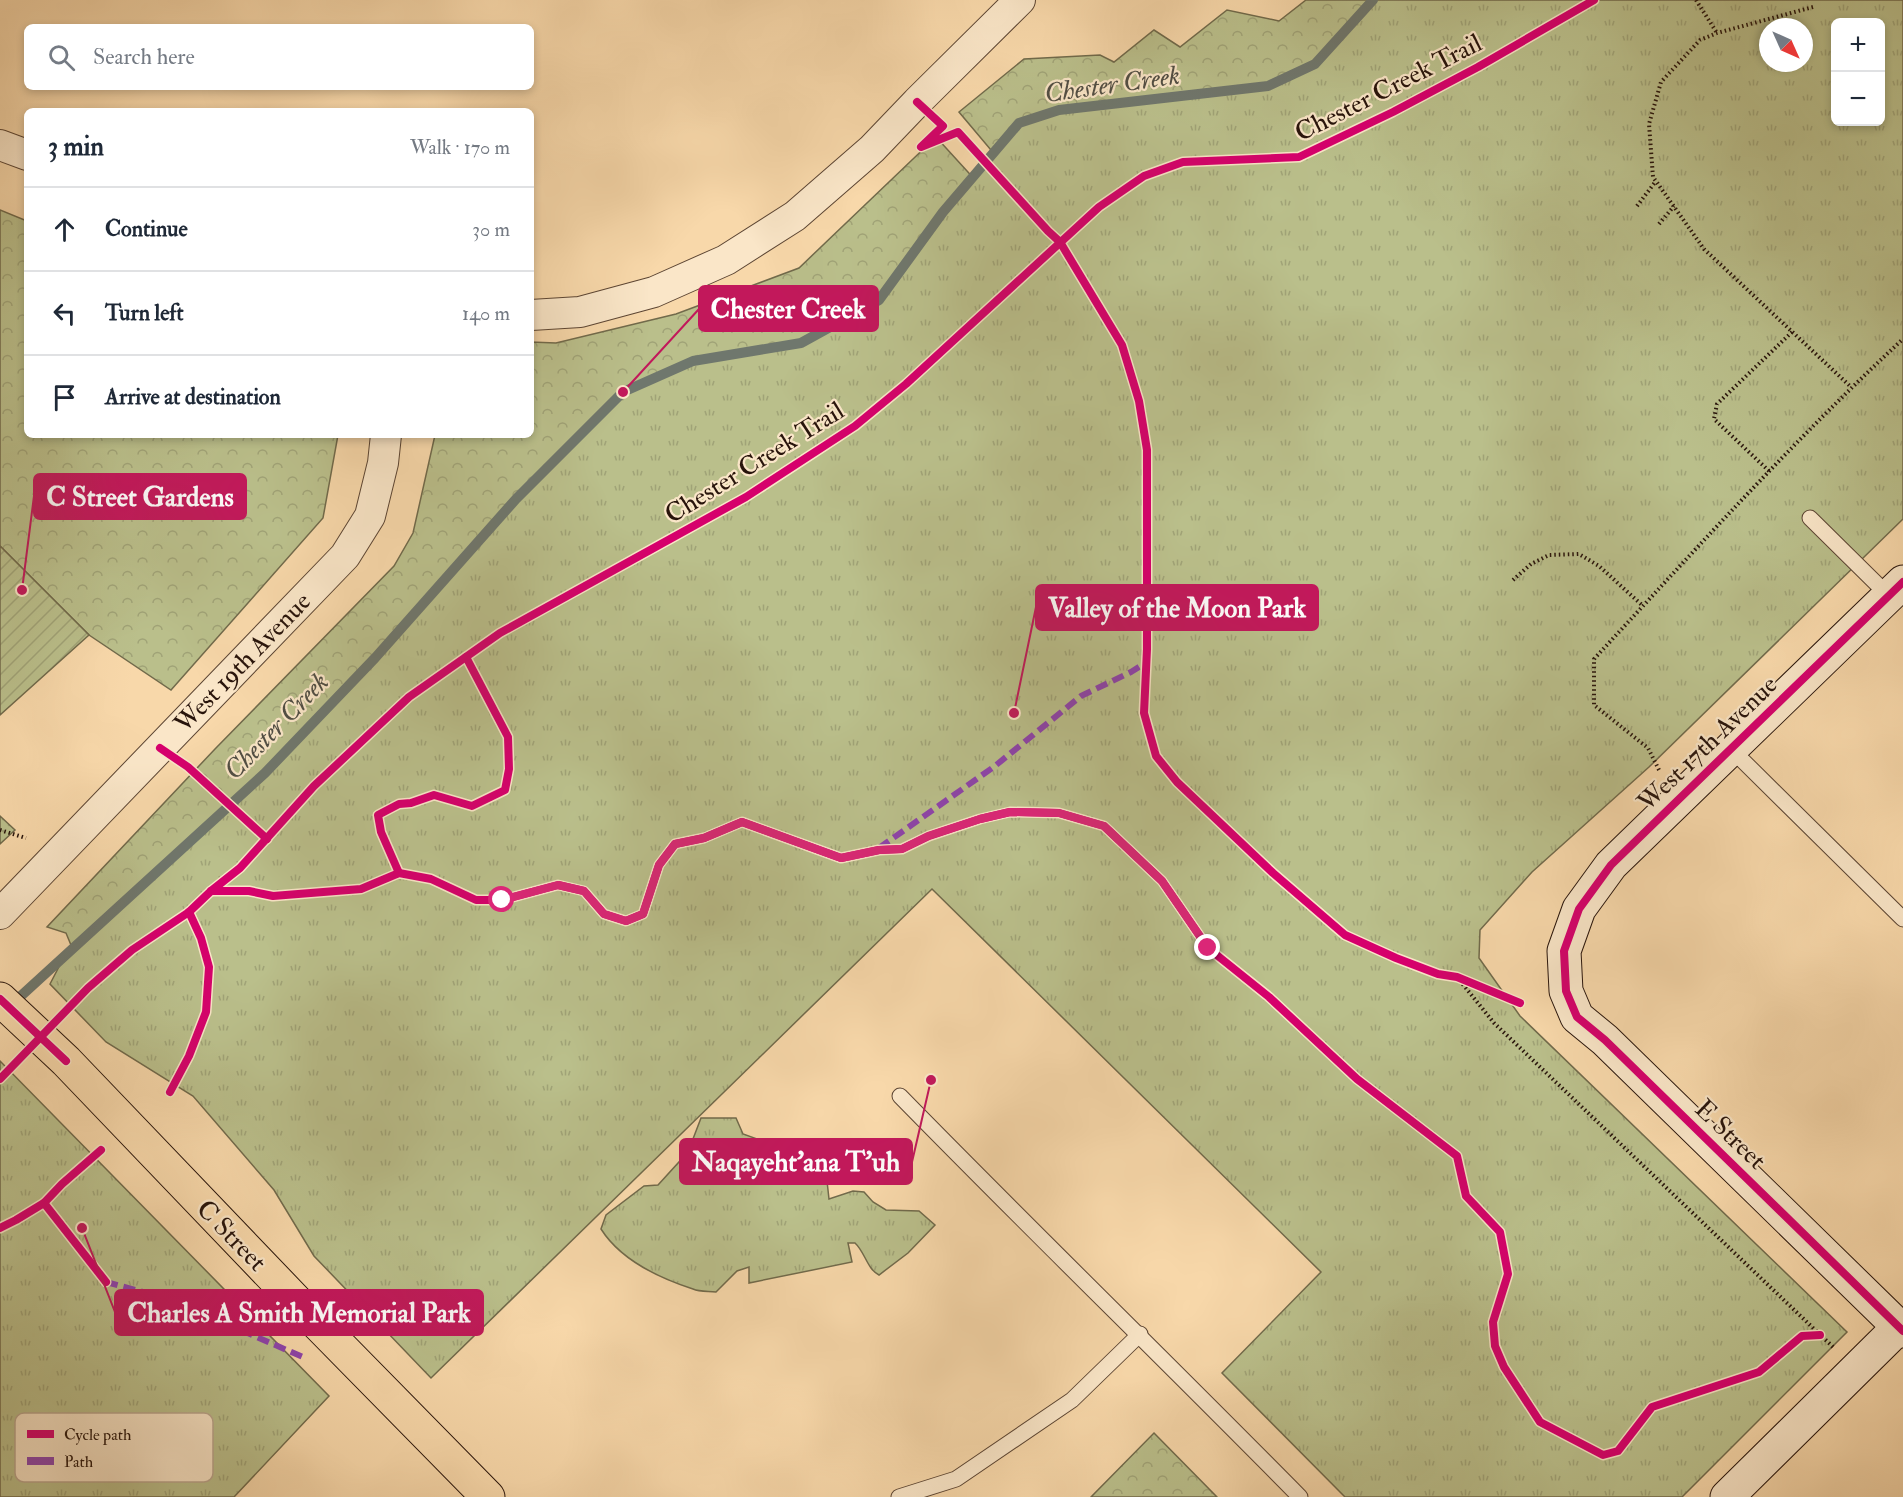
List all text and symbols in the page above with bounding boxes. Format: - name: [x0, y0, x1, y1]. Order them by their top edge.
- north arrow: [1759, 18, 1813, 72]
- map controls: [1831, 18, 1885, 126]
- button: +: [1831, 18, 1885, 72]
- search box: [24, 24, 534, 90]
- street label: Chester Creek Trail: [1290, 27, 1488, 149]
- icon: search: [45, 41, 78, 74]
- text: Search here: [93, 43, 195, 71]
- water label: Chester Creek: [1042, 59, 1182, 110]
- button: −: [1831, 72, 1885, 126]
- text: 3 min: [48, 131, 104, 163]
- text: Walk · 170 m: [410, 135, 510, 160]
- icon: ahead: [48, 213, 81, 246]
- text: Continue: [105, 215, 188, 243]
- text: 30 m: [472, 217, 510, 242]
- callout: Chester Creek: [699, 286, 878, 331]
- text: Chester Creek: [710, 293, 867, 326]
- icon: left: [48, 297, 81, 330]
- text: Turn left: [105, 299, 184, 327]
- text: 140 m: [462, 301, 510, 326]
- icon: arrive: [48, 381, 81, 414]
- text: Arrive at destination: [105, 383, 281, 411]
- street label: Chester Creek Trail: [659, 395, 850, 531]
- callout: C Street Gardens: [34, 474, 246, 519]
- text: C Street Gardens: [46, 481, 234, 514]
- callout: Valley of the Moon Park: [1036, 585, 1318, 630]
- street label: West 19th Avenue: [167, 586, 318, 740]
- text: Valley of the Moon Park: [1047, 592, 1307, 626]
- water label: Chester Creek: [217, 666, 336, 787]
- street label: West 17th Avenue: [1630, 669, 1784, 819]
- route start: [488, 886, 514, 912]
- route end: [1194, 934, 1220, 960]
- street label: E Street: [1688, 1093, 1773, 1176]
- callout: Naqayeht'ana T'uh: [680, 1139, 912, 1184]
- text: Naqayeht'ana T'uh: [691, 1146, 901, 1180]
- street label: C Street: [189, 1193, 273, 1278]
- callout: Charles A Smith Memorial Park: [115, 1290, 483, 1335]
- text: Charles A Smith Memorial Park: [127, 1297, 472, 1330]
- legend: [15, 1413, 213, 1482]
- text: Cycle path: [64, 1425, 132, 1446]
- text: Path: [64, 1452, 94, 1472]

